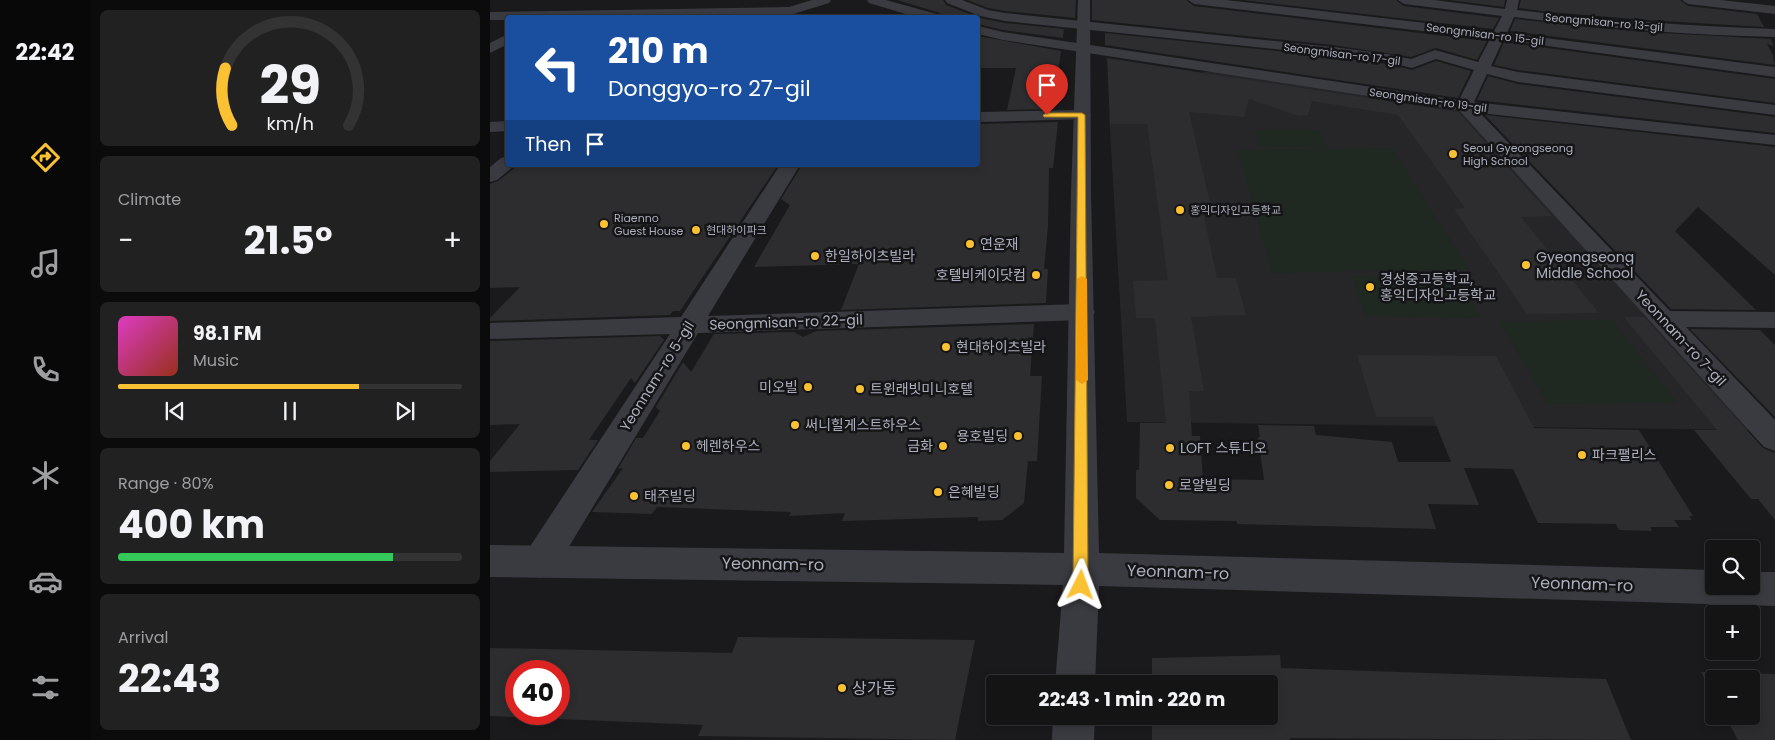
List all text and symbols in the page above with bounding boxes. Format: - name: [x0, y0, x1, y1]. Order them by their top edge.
- street label: Seongmisan-ro 13-gil: [1544, 9, 1664, 35]
- street label: Seongmisan-ro 15-gil: [1425, 19, 1545, 49]
- text: 210 m: [608, 26, 708, 75]
- icon: left: [525, 35, 590, 100]
- text: 22:42: [16, 37, 74, 68]
- street label: Seongmisan-ro 17-gil: [1283, 39, 1401, 69]
- text: 29: [259, 49, 321, 122]
- pin: [1026, 64, 1068, 115]
- icon: arrive: [1033, 71, 1061, 99]
- text: Donggyo-ro 27-gil: [608, 73, 811, 104]
- street label: Seongmisan-ro 19-gil: [1368, 84, 1488, 116]
- text: km/h: [266, 111, 314, 136]
- icon: arrive: [581, 130, 609, 158]
- text: Then: [525, 131, 571, 158]
- icon: directions: [28, 140, 63, 175]
- place label: Seoul Gyeongseong High School: [1463, 140, 1573, 169]
- marker: Seoul Gyeongseong High School: [1447, 148, 1459, 160]
- text: Climate: [118, 188, 181, 211]
- place label: 홍익디자인고등학교: [1190, 202, 1281, 218]
- marker: 홍익디자인고등학교: [1174, 204, 1186, 216]
- place label: Riaenno Guest House: [614, 210, 684, 239]
- text: 21.5°: [244, 214, 333, 267]
- marker: Riaenno Guest House: [598, 218, 610, 230]
- text: −: [118, 221, 133, 260]
- text: +: [443, 221, 462, 260]
- place label: 현대하이파크: [706, 222, 767, 238]
- marker: 현대하이파크: [690, 224, 702, 236]
- place label: 연운재: [980, 234, 1019, 254]
- marker: 연운재: [964, 238, 976, 250]
- icon: music: [28, 246, 63, 281]
- place label: 한일하이츠빌라: [825, 246, 915, 266]
- place label: Gyeongseong Middle School: [1536, 247, 1634, 283]
- marker: 한일하이츠빌라: [809, 250, 821, 262]
- marker: Gyeongseong Middle School: [1520, 259, 1532, 271]
- place label: 호텔비케이닷컴: [936, 265, 1026, 285]
- marker: 호텔비케이닷컴: [1030, 269, 1042, 281]
- place label: 경성중고등학교, 홍익디자인고등학교: [1380, 269, 1496, 305]
- marker: 경성중고등학교, 홍익디자인고등학교: [1364, 281, 1376, 293]
- street label: Yeonnam-ro 7-gil: [1631, 285, 1731, 391]
- street label: Seongmisan-ro 22-gil: [709, 309, 863, 335]
- street label: Yeonnam-ro 5-gil: [615, 317, 699, 435]
- text: 98.1 FM: [193, 320, 261, 347]
- place label: 현대하이츠빌라: [956, 337, 1046, 357]
- marker: 현대하이츠빌라: [940, 341, 952, 353]
- text: Music: [193, 349, 239, 372]
- icon: phone: [28, 352, 63, 387]
- place label: 미오빌: [759, 377, 798, 397]
- place label: 트윈래빗미니호텔: [870, 379, 973, 399]
- marker: 미오빌: [802, 381, 814, 393]
- marker: 트윈래빗미니호텔: [854, 383, 866, 395]
- icon: previous: [161, 397, 189, 425]
- icon: pause: [276, 397, 304, 425]
- icon: next: [391, 397, 419, 425]
- place label: 써니힐게스트하우스: [805, 415, 921, 435]
- marker: 써니힐게스트하우스: [789, 419, 801, 431]
- place label: 용호빌딩: [956, 426, 1008, 446]
- marker: 용호빌딩: [1012, 430, 1024, 442]
- place label: 헤렌하우스: [696, 436, 761, 456]
- place label: 금화: [907, 436, 933, 456]
- place label: LOFT 스튜디오: [1180, 438, 1267, 458]
- marker: 헤렌하우스: [680, 440, 692, 452]
- marker: 금화: [937, 440, 949, 452]
- marker: LOFT 스튜디오: [1164, 442, 1176, 454]
- place label: 파크팰리스: [1592, 445, 1657, 465]
- marker: 파크팰리스: [1576, 449, 1588, 461]
- icon: climate: [28, 458, 63, 493]
- text: Range · 80%: [118, 472, 214, 495]
- place label: 로얄빌딩: [1179, 475, 1231, 495]
- marker: 로얄빌딩: [1163, 479, 1175, 491]
- place label: 은혜빌딩: [948, 482, 1000, 502]
- place label: 태주빌딩: [644, 486, 696, 506]
- marker: 은혜빌딩: [932, 486, 944, 498]
- marker: 태주빌딩: [628, 490, 640, 502]
- text: 400 km: [118, 498, 265, 551]
- map controls: [1705, 540, 1760, 725]
- button: search: [1705, 540, 1760, 595]
- street label: Yeonnam-ro: [722, 552, 824, 576]
- position arrow: [1054, 558, 1106, 610]
- street label: Yeonnam-ro: [1126, 559, 1230, 585]
- icon: car: [28, 564, 63, 599]
- street label: Yeonnam-ro: [1530, 571, 1634, 597]
- button: +: [1705, 605, 1760, 660]
- text: Arrival: [118, 626, 168, 649]
- text: 22:43: [118, 652, 221, 705]
- speed limit sign: 40: [505, 660, 570, 725]
- icon: filters: [28, 670, 63, 705]
- button: −: [1705, 670, 1760, 725]
- place label: 상가동: [852, 677, 896, 700]
- marker: 상가동: [836, 682, 848, 694]
- text: 22:43 · 1 min · 220 m: [1039, 686, 1225, 713]

